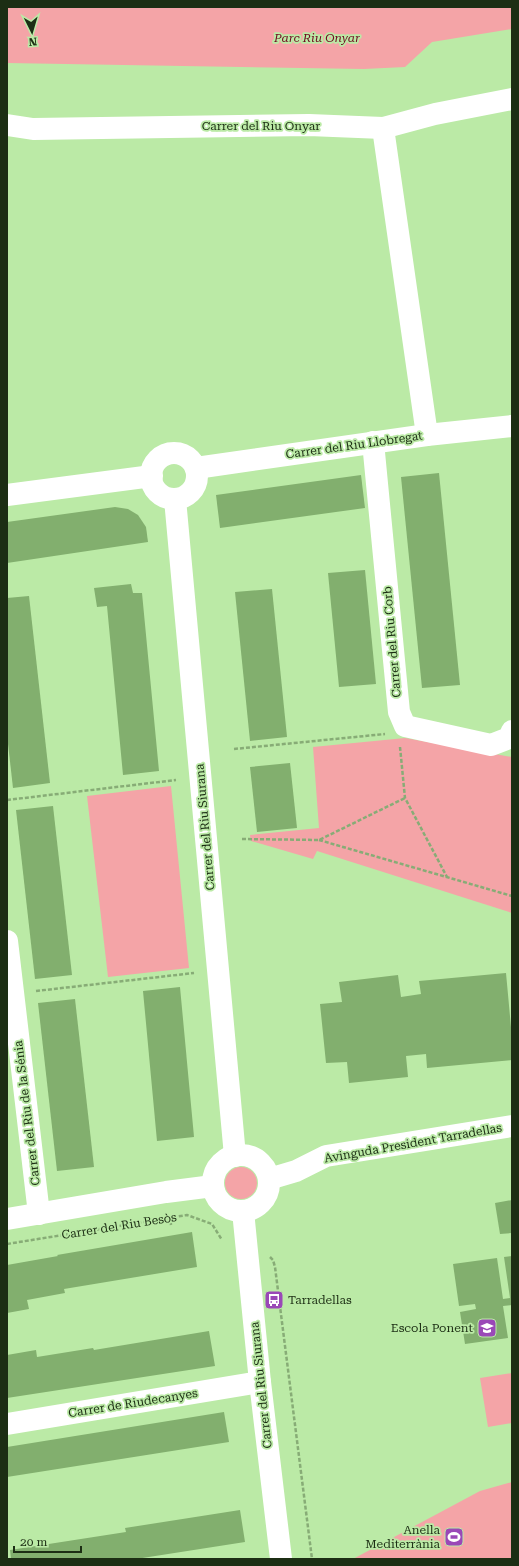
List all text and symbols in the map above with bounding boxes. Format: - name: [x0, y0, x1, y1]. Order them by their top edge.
- north arrow: [12, 12, 52, 52]
- park label: Parc Riu Onyar: [273, 31, 360, 45]
- text: N: [28, 35, 38, 48]
- street label: Carrer del Riu Onyar: [202, 119, 320, 133]
- street label: Carrer del Riu Llobregat: [285, 428, 424, 462]
- street label: Carrer del Riu Corb: [380, 585, 404, 698]
- street label: Carrer del Riu Siurana: [192, 762, 218, 891]
- street label: Carrer del Riu de la Sénia: [11, 1039, 43, 1186]
- street label: Avinguda President Tarradellas: [323, 1120, 503, 1166]
- street label: Carrer del Riu Besòs: [60, 1210, 178, 1242]
- bus stop icon: Tarradellas: [263, 1289, 285, 1311]
- place label: Tarradellas: [288, 1293, 352, 1307]
- school or university icon: Escola Ponent: [476, 1317, 498, 1339]
- street label: Carrer del Riu Siurana: [247, 1320, 275, 1449]
- place label: Escola Ponent: [391, 1321, 474, 1335]
- street label: Carrer de Riudecanyes: [67, 1386, 199, 1420]
- place label: Anella Mediterrània: [365, 1523, 440, 1551]
- sports icon: Anella Mediterrània: [443, 1526, 465, 1548]
- scale bar: [14, 1528, 81, 1554]
- text: 20 m: [20, 1535, 47, 1549]

